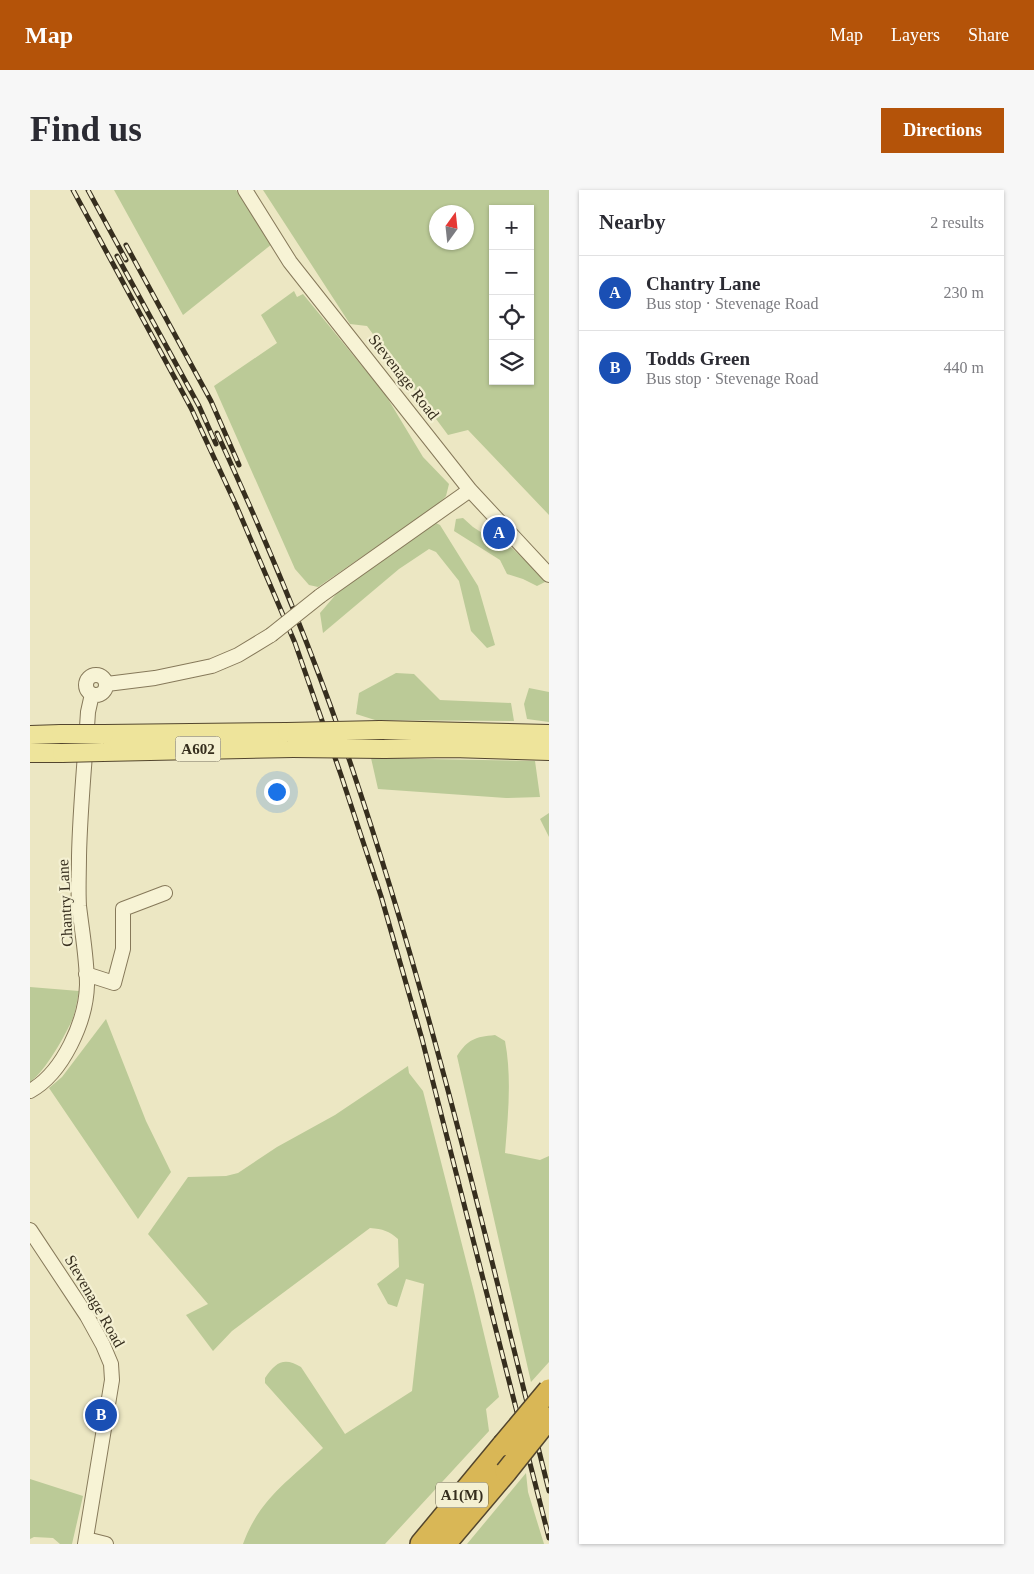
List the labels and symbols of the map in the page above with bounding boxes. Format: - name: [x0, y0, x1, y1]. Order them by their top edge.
- north arrow: [429, 205, 474, 250]
- street label: Stevenage Road: [365, 331, 443, 424]
- pin: A: [483, 514, 515, 552]
- road number: A602: [176, 736, 220, 762]
- your location: [264, 779, 290, 805]
- street label: Chantry Lane: [54, 859, 77, 947]
- street label: Stevenage Road: [61, 1252, 128, 1351]
- pin: B: [85, 1396, 117, 1434]
- road number: A1(M): [436, 1482, 488, 1508]

